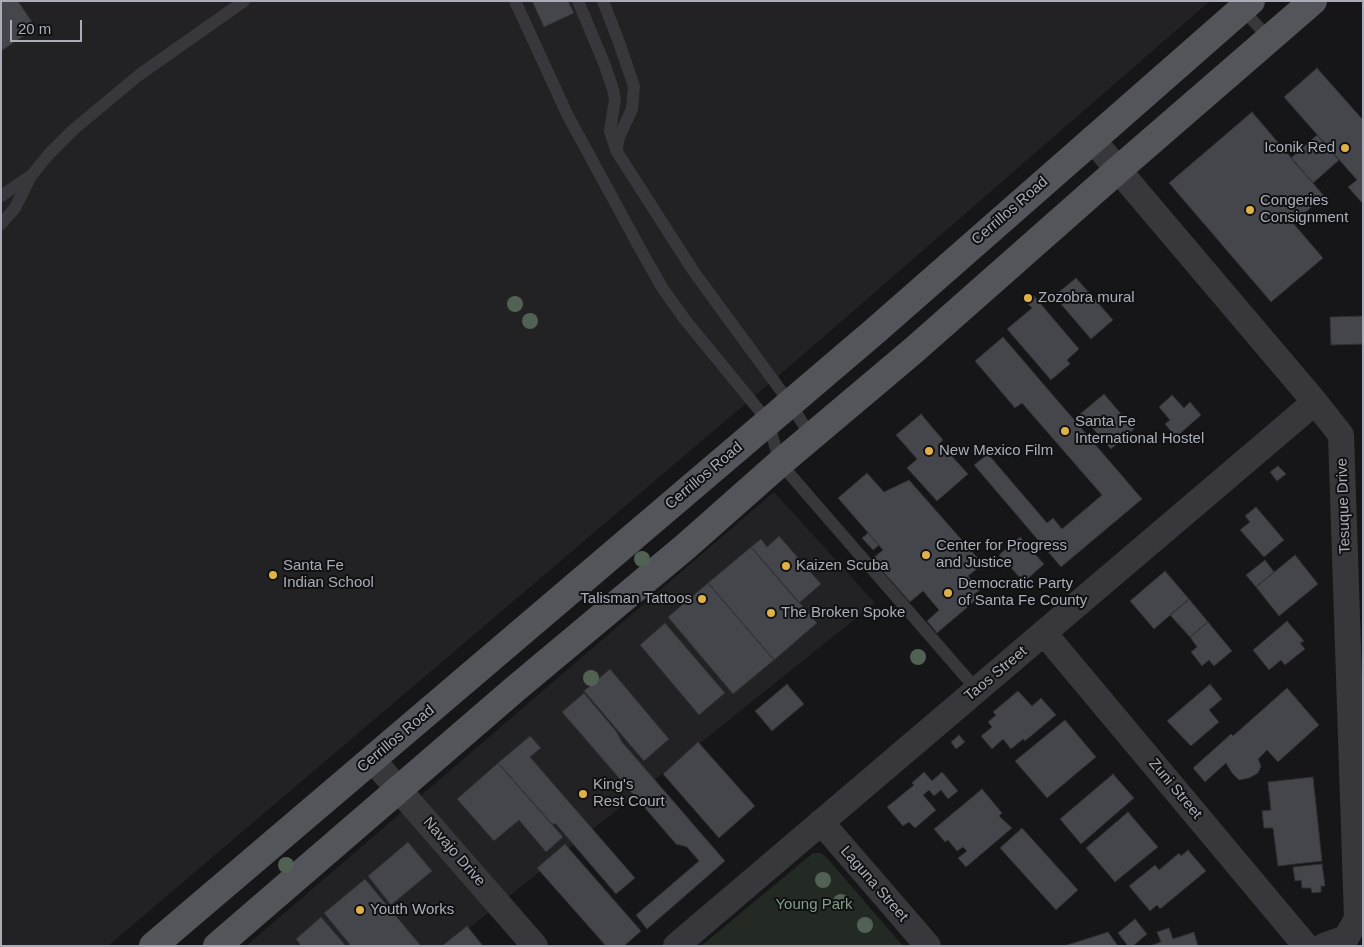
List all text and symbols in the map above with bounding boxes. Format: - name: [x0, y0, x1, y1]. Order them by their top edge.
- scale bar: [12, 10, 85, 42]
- text: 20 m: [18, 20, 51, 37]
- place label: Iconik Red: [1264, 139, 1335, 157]
- marker: Iconik Red: [1339, 142, 1351, 154]
- street label: Cerrillos Road: [968, 173, 1052, 249]
- place label: Congeries Consignment: [1260, 192, 1348, 227]
- marker: Congeries Consignment: [1244, 204, 1256, 216]
- place label: Zozobra mural: [1038, 289, 1135, 307]
- marker: Zozobra mural: [1022, 292, 1034, 304]
- place label: Santa Fe International Hostel: [1075, 413, 1204, 448]
- marker: Santa Fe International Hostel: [1059, 425, 1071, 437]
- street label: Cerrillos Road: [662, 439, 746, 513]
- place label: New Mexico Film: [939, 442, 1053, 460]
- marker: New Mexico Film: [923, 445, 935, 457]
- street label: Tesuque Drive: [1333, 458, 1355, 554]
- place label: Center for Progress and Justice: [936, 537, 1067, 572]
- marker: Center for Progress and Justice: [920, 549, 932, 561]
- place label: Santa Fe Indian School: [283, 557, 374, 592]
- place label: Kaizen Scuba: [796, 557, 889, 575]
- marker: Kaizen Scuba: [780, 560, 792, 572]
- marker: Santa Fe Indian School: [267, 569, 279, 581]
- place label: Democratic Party of Santa Fe County: [958, 575, 1087, 610]
- marker: Democratic Party of Santa Fe County: [942, 587, 954, 599]
- place label: Talisman Tattoos: [580, 590, 692, 608]
- marker: Talisman Tattoos: [696, 593, 708, 605]
- place label: The Broken Spoke: [781, 604, 905, 622]
- marker: The Broken Spoke: [765, 607, 777, 619]
- street label: Taos Street: [961, 643, 1031, 705]
- street label: Cerrillos Road: [354, 702, 438, 776]
- street label: Zuni Street: [1145, 755, 1205, 823]
- place label: King's Rest Court: [593, 776, 665, 811]
- marker: King's Rest Court: [577, 788, 589, 800]
- street label: Navajo Drive: [419, 814, 489, 890]
- street label: Laguna Street: [836, 843, 912, 925]
- park label: Young Park: [775, 896, 853, 914]
- place label: Youth Works: [370, 901, 454, 919]
- marker: Youth Works: [354, 904, 366, 916]

